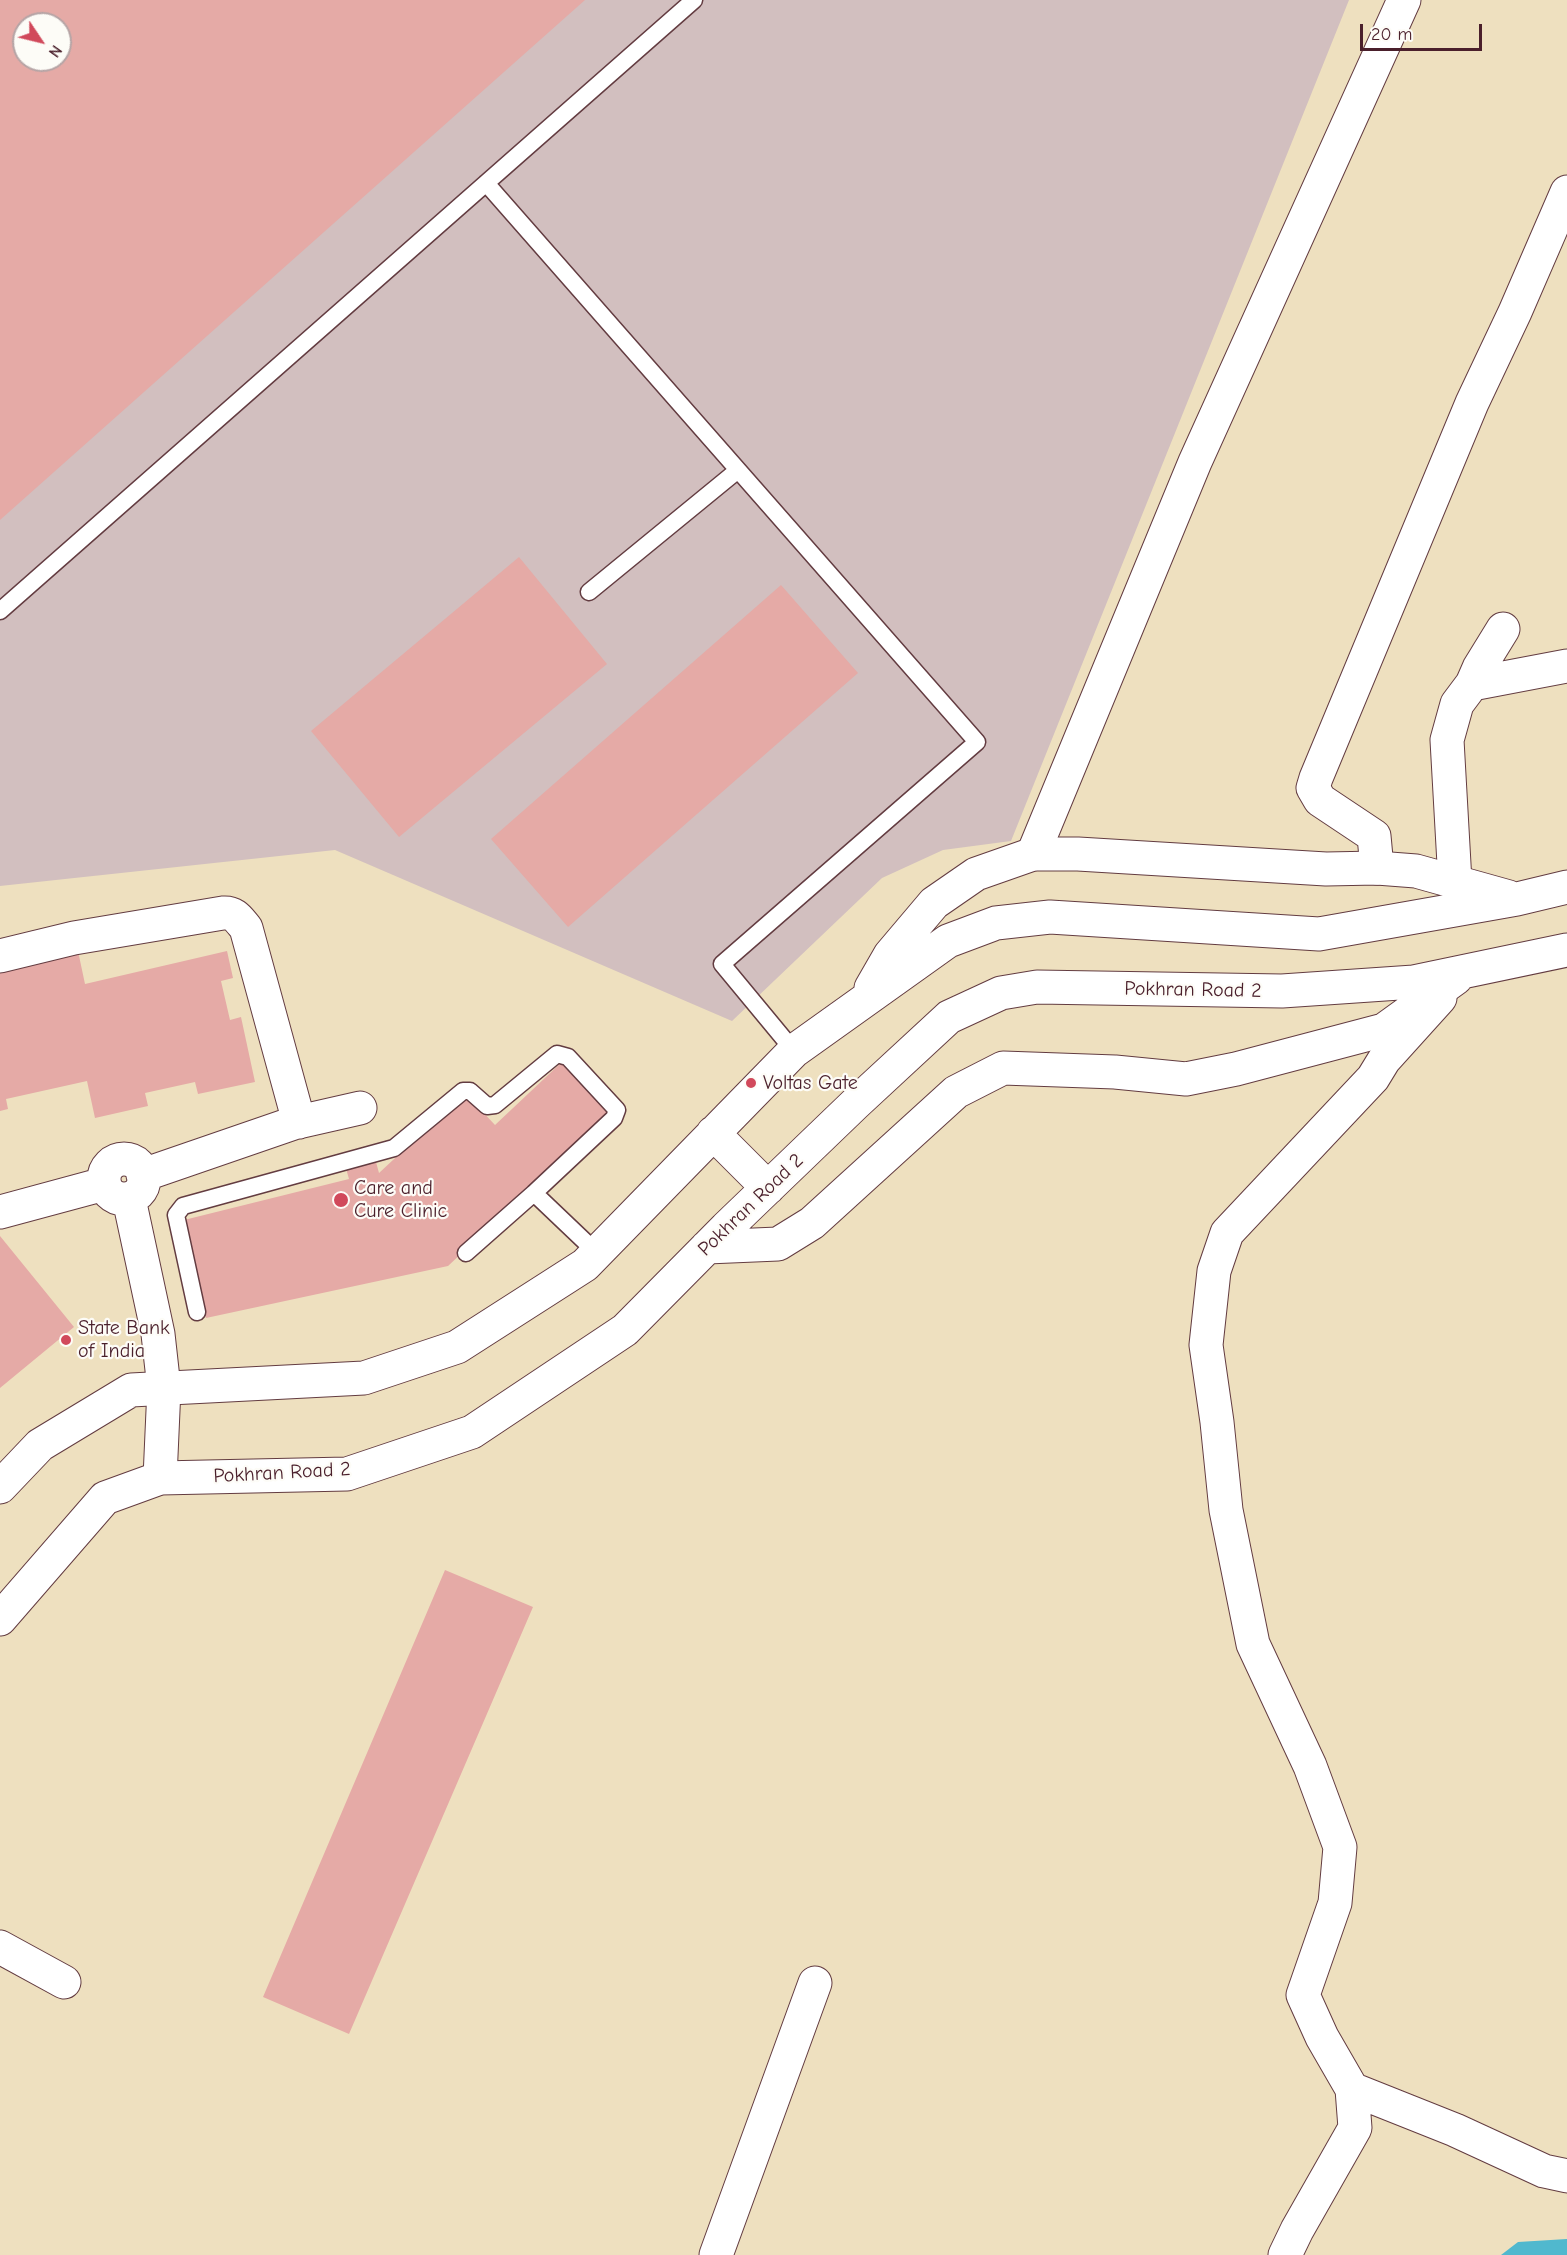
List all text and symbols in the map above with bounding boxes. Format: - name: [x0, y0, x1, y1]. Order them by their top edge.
- north arrow: [12, 12, 72, 72]
- scale bar: [1363, 12, 1484, 50]
- text: 20 m: [1371, 24, 1412, 45]
- text: N: [45, 42, 65, 61]
- street label: Pokhran Road 2: [1124, 977, 1262, 1003]
- place label: Voltas Gate: [763, 1071, 858, 1095]
- marker: Voltas Gate: [744, 1076, 758, 1090]
- street label: Pokhran Road 2: [693, 1149, 809, 1261]
- place label: Care and Cure Clinic: [354, 1176, 447, 1223]
- marker: Care and Cure Clinic: [332, 1191, 350, 1209]
- place label: State Bank of India: [78, 1316, 170, 1363]
- marker: State Bank of India: [59, 1333, 73, 1347]
- street label: Pokhran Road 2: [213, 1457, 351, 1489]

